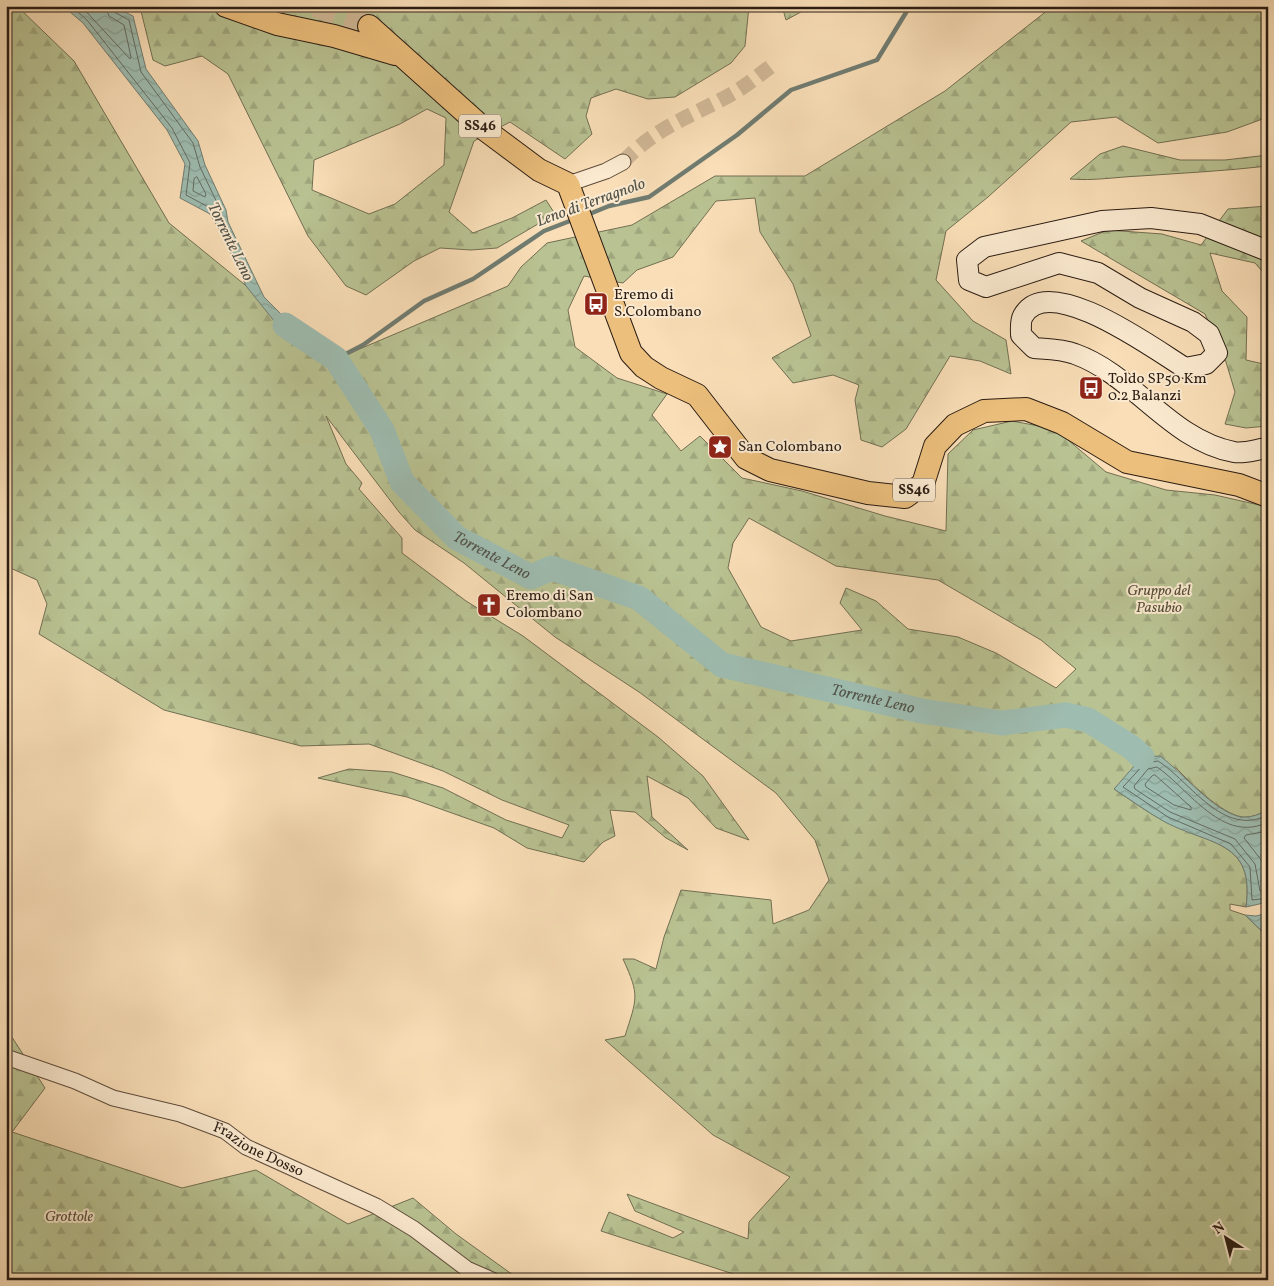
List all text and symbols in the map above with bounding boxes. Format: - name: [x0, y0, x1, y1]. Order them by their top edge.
- road number: SS46: [459, 114, 501, 138]
- water label: Leno di Terragnolo: [534, 173, 649, 233]
- water label: Torrente Leno: [202, 199, 259, 286]
- place label: Eremo di S.Colombano: [614, 285, 702, 323]
- bus stop icon: Eremo di S.Colombano: [583, 291, 609, 317]
- place label: Toldo SP50 Km 0.2 Balanzi: [1108, 369, 1207, 407]
- bus stop icon: Toldo SP50 Km 0.2 Balanzi: [1078, 375, 1104, 401]
- place icon: San Colombano: [707, 434, 733, 460]
- place label: San Colombano: [738, 437, 842, 458]
- road number: SS46: [893, 478, 935, 502]
- water label: Torrente Leno: [449, 527, 535, 586]
- park label: Gruppo del Pasubio: [1127, 581, 1191, 619]
- place label: Eremo di San Colombano: [506, 586, 593, 624]
- church icon: Eremo di San Colombano: [476, 592, 502, 618]
- water label: Torrente Leno: [829, 679, 917, 720]
- street label: Frazione Dosso: [210, 1117, 307, 1182]
- park label: Grottole: [45, 1207, 94, 1228]
- north arrow: [1202, 1214, 1252, 1264]
- text: N: [1210, 1218, 1229, 1239]

